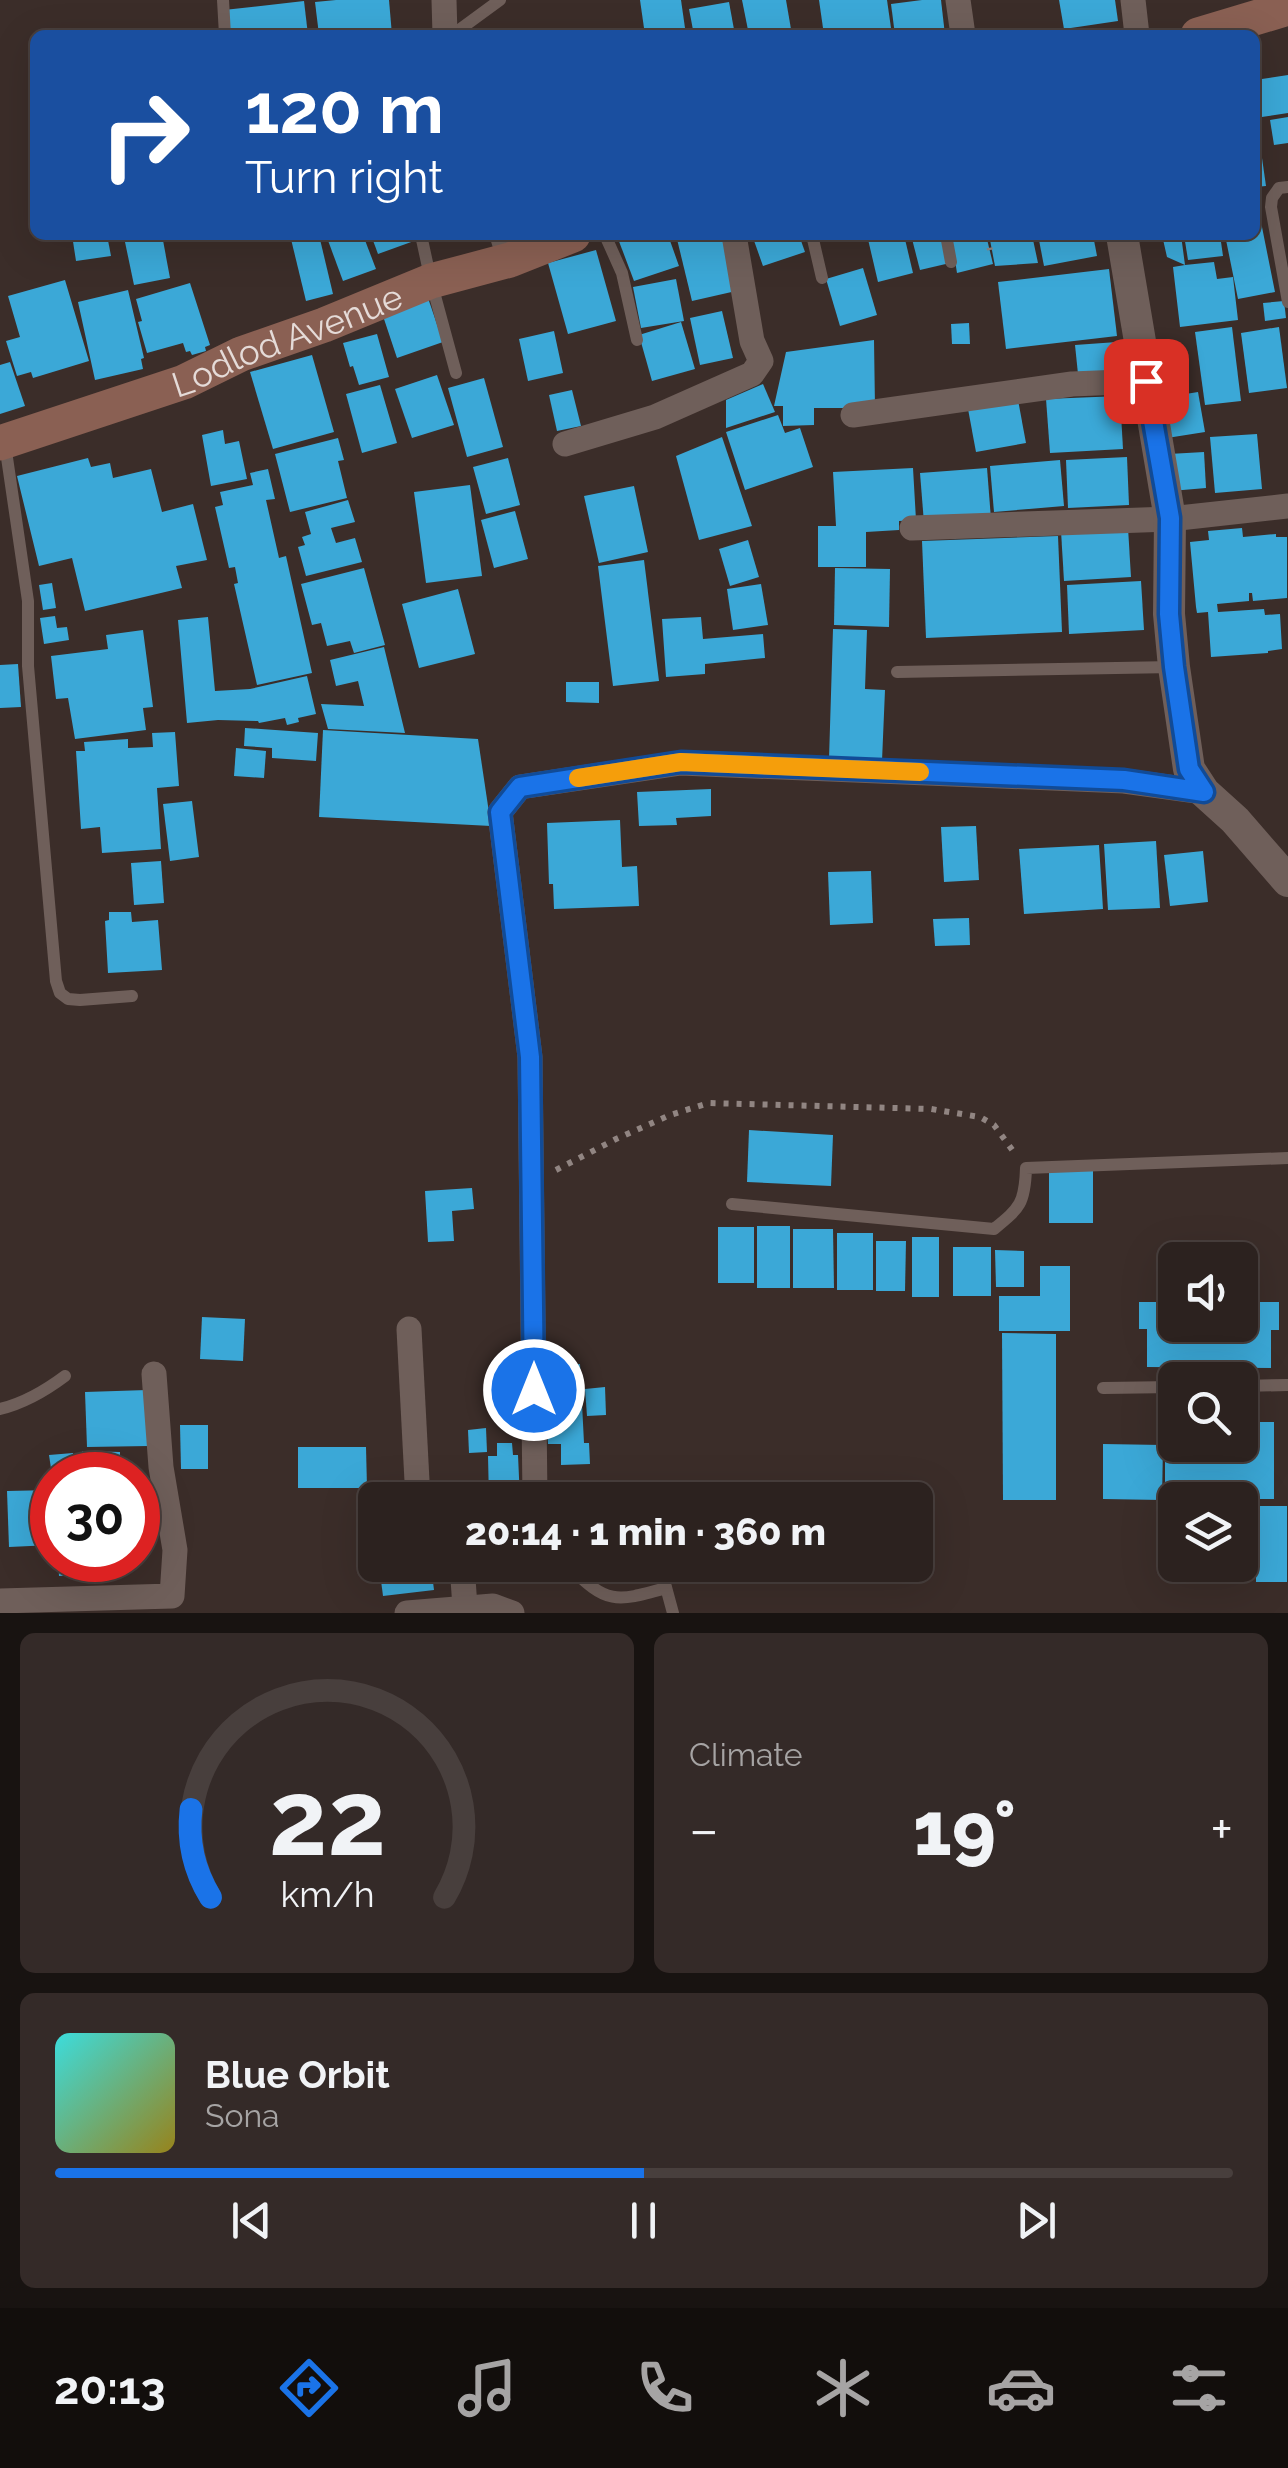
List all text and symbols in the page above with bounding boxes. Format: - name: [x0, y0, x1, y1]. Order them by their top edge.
- text: 120 m: [245, 67, 444, 149]
- icon: right: [80, 70, 210, 200]
- text: Turn right: [245, 151, 443, 204]
- street label: Lodlod Avenue: [167, 275, 408, 405]
- pin: [1104, 339, 1189, 424]
- icon: arrive: [1119, 354, 1174, 409]
- map controls: [1158, 1242, 1258, 1582]
- button: sound: [1158, 1242, 1258, 1342]
- position arrow: [482, 1338, 586, 1442]
- button: search: [1158, 1362, 1258, 1462]
- speed limit sign: 30: [30, 1452, 160, 1582]
- button: layers: [1158, 1482, 1258, 1582]
- text: 20:14 · 1 min · 360 m: [465, 1509, 826, 1554]
- text: Climate: [689, 1736, 803, 1773]
- text: 22: [268, 1757, 386, 1879]
- text: 19°: [913, 1784, 1016, 1873]
- text: −: [689, 1797, 719, 1862]
- text: +: [1210, 1797, 1233, 1862]
- text: km/h: [280, 1873, 374, 1915]
- text: Blue Orbit: [205, 2052, 390, 2097]
- text: Sona: [205, 2097, 280, 2134]
- icon: previous: [224, 2193, 279, 2248]
- icon: pause: [616, 2193, 671, 2248]
- icon: next: [1009, 2193, 1064, 2248]
- icon: directions: [274, 2353, 344, 2423]
- icon: music: [452, 2353, 522, 2423]
- icon: phone: [630, 2353, 700, 2423]
- icon: climate: [808, 2353, 878, 2423]
- icon: car: [986, 2353, 1056, 2423]
- icon: filters: [1164, 2353, 1234, 2423]
- text: 20:13: [54, 2362, 166, 2415]

